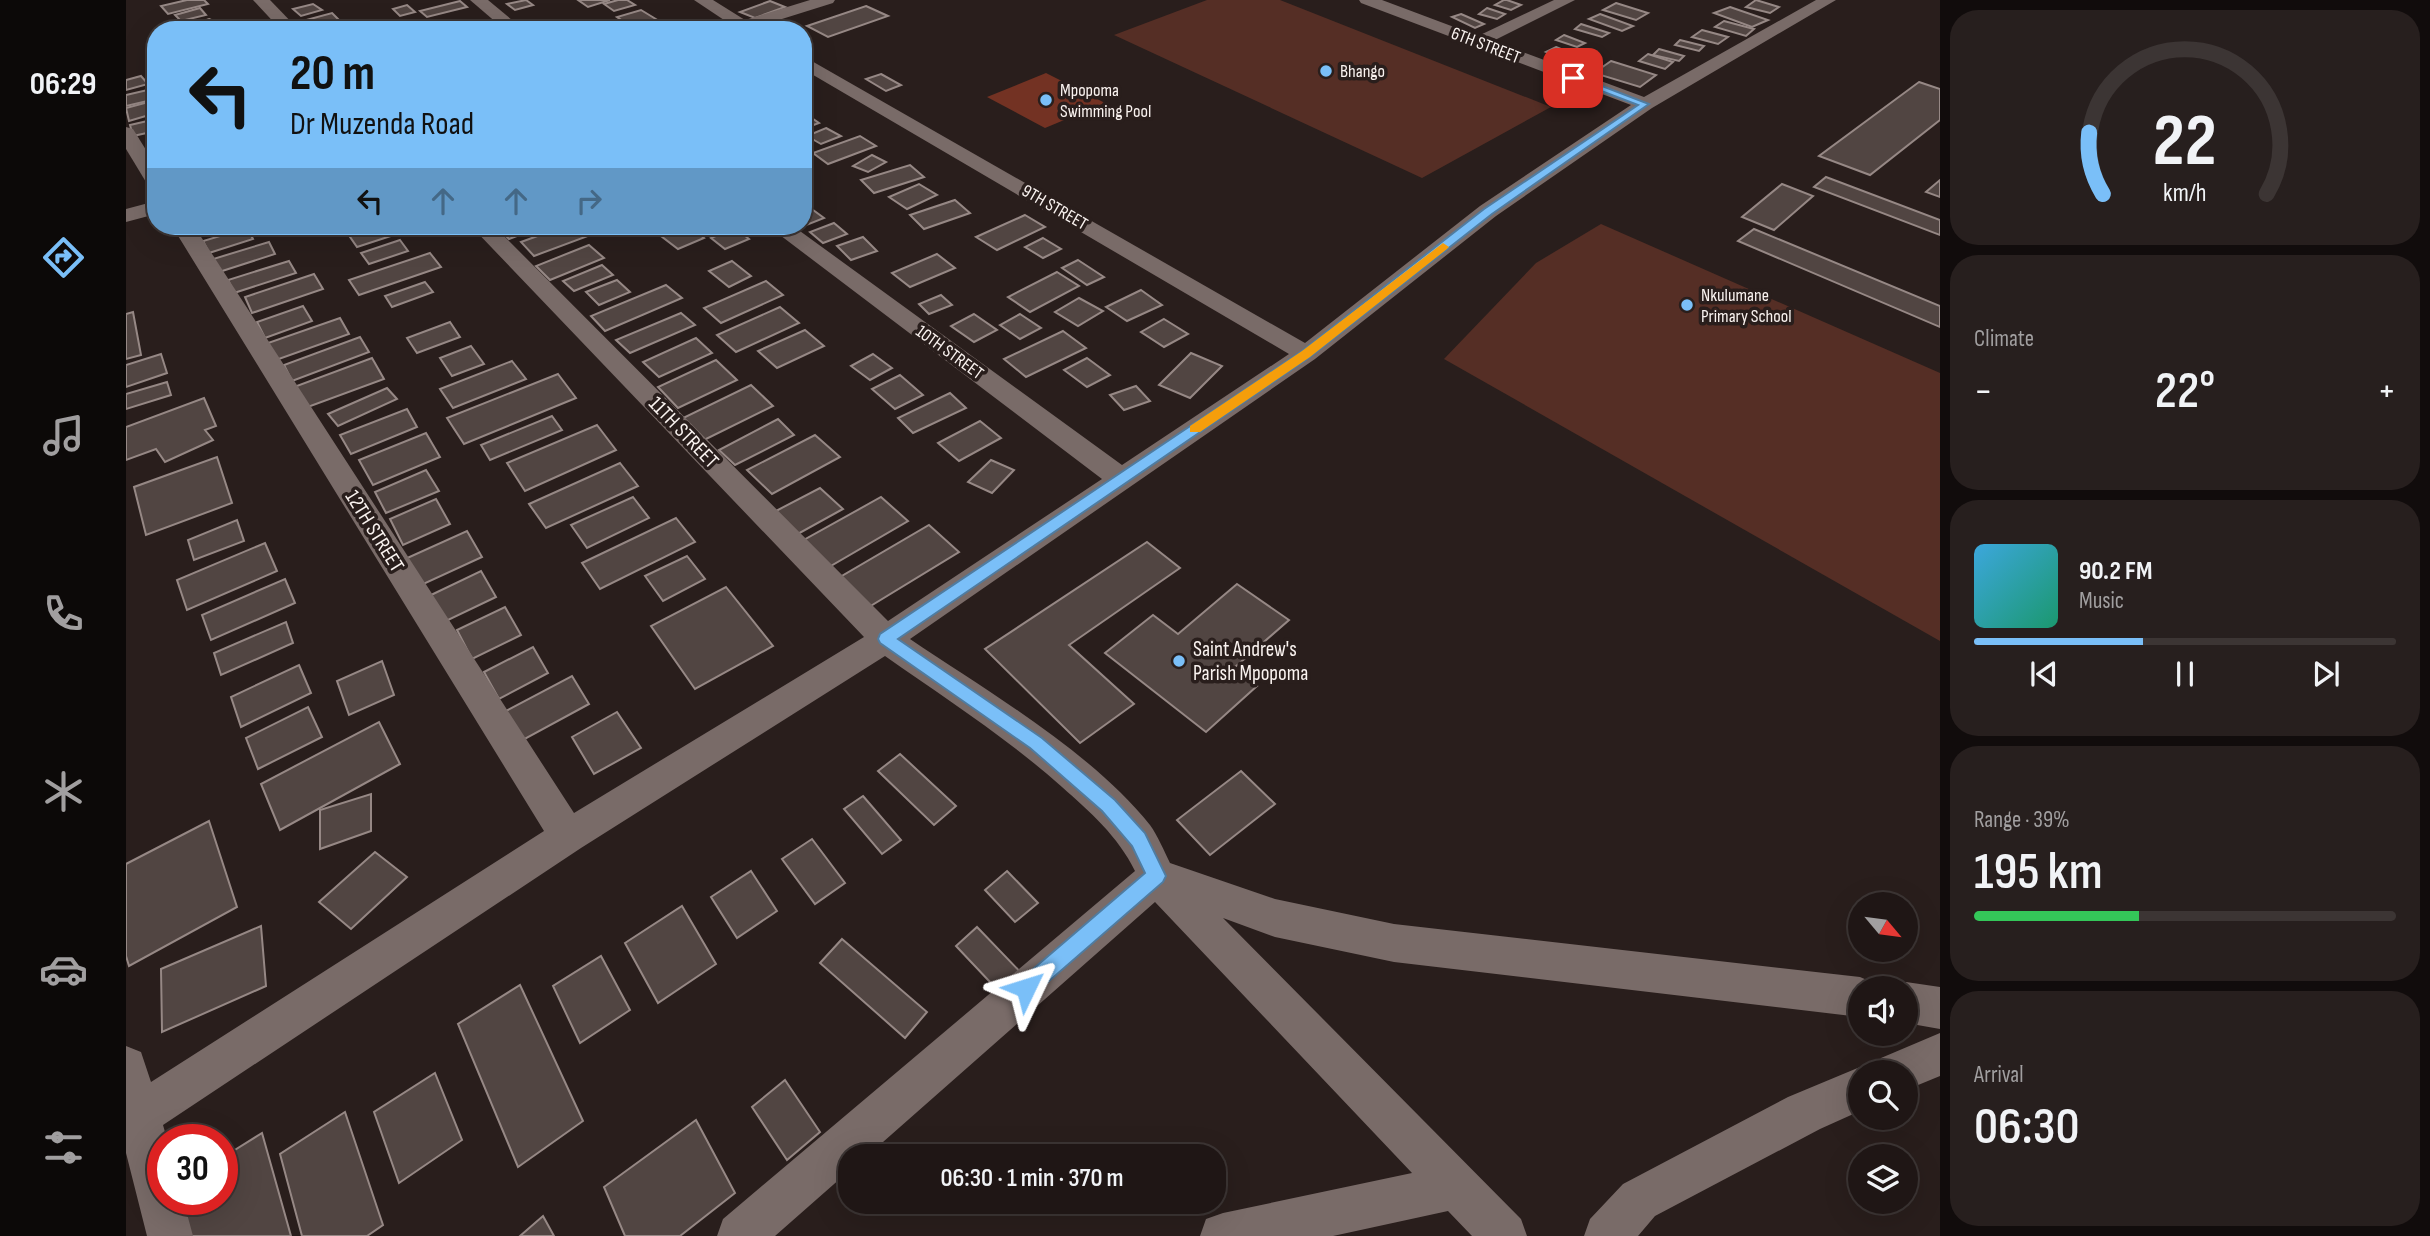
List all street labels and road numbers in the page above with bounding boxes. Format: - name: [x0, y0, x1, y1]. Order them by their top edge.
- street label: 6TH STREET: [1448, 23, 1523, 68]
- street label: 9TH STREET: [1018, 180, 1091, 235]
- street label: 10TH STREET: [912, 321, 988, 384]
- street label: 11TH STREET: [643, 391, 724, 474]
- street label: 12TH STREET: [340, 486, 410, 577]

